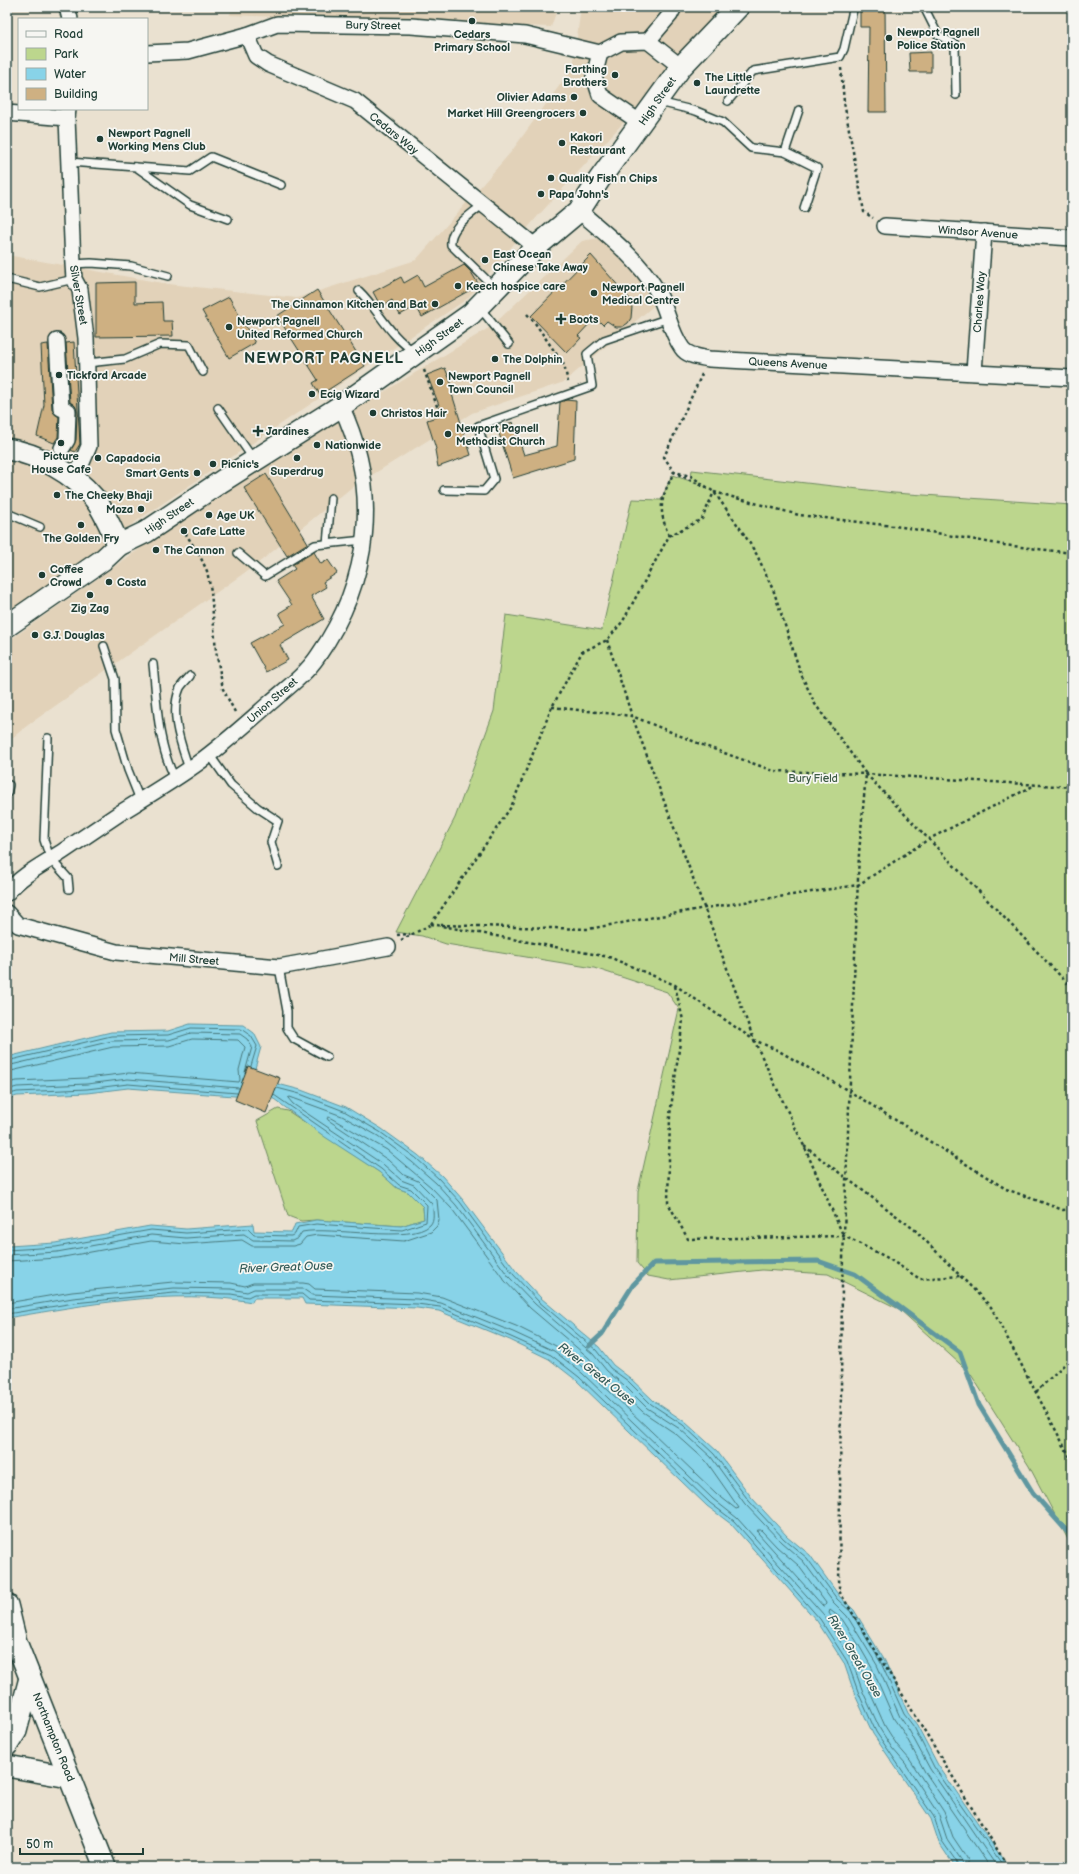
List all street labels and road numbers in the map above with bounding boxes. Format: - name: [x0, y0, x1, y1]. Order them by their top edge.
- street label: Bury Street: [345, 19, 401, 32]
- street label: High Street: [636, 74, 679, 128]
- street label: Cedars Way: [367, 110, 421, 157]
- street label: Windsor Avenue: [938, 223, 1019, 242]
- street label: Silver Street: [67, 264, 90, 327]
- street label: Charles Way: [971, 271, 988, 333]
- street label: High Street: [413, 315, 466, 359]
- street label: Queens Avenue: [748, 355, 828, 372]
- street label: High Street: [142, 495, 197, 537]
- street label: Union Street: [245, 675, 301, 726]
- street label: Mill Street: [169, 951, 220, 968]
- street label: Northampton Road: [30, 1691, 77, 1784]

